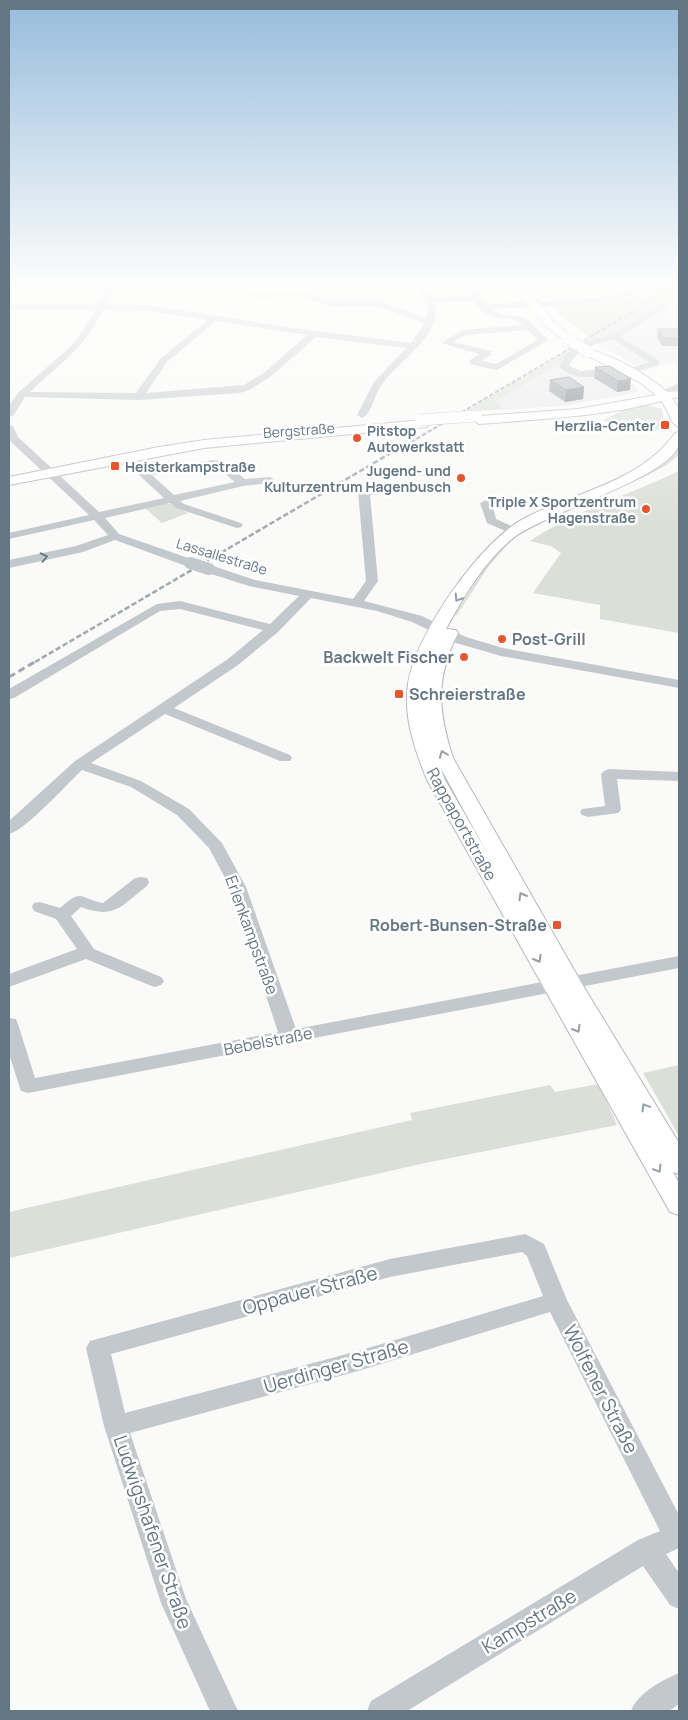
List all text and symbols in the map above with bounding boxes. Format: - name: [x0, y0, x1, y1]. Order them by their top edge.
- place label: Herzlia-Center: [555, 416, 655, 435]
- street label: Bergstraße: [262, 418, 336, 442]
- marker: Herzlia-Center: [659, 419, 671, 431]
- place label: Pitstop Autowerkstatt: [367, 421, 465, 456]
- marker: Pitstop Autowerkstatt: [351, 432, 363, 444]
- place label: Heisterkampstraße: [125, 457, 256, 476]
- marker: Heisterkampstraße: [109, 460, 121, 472]
- place label: Jugend- und Kulturzentrum Hagenbusch: [264, 461, 451, 496]
- marker: Jugend- und Kulturzentrum Hagenbusch: [455, 472, 467, 484]
- place label: Triple X Sportzentrum Hagenstraße: [488, 492, 636, 527]
- marker: Triple X Sportzentrum Hagenstraße: [640, 503, 652, 515]
- street label: Lassallestraße: [174, 533, 270, 579]
- one-way arrow: [39, 552, 48, 563]
- one-way arrow: [454, 593, 464, 602]
- place label: Post-Grill: [512, 628, 586, 650]
- marker: Post-Grill: [496, 633, 508, 645]
- place label: Backwelt Fischer: [323, 646, 454, 668]
- marker: Backwelt Fischer: [458, 651, 470, 663]
- place label: Schreierstraße: [409, 683, 526, 705]
- marker: Schreierstraße: [393, 688, 405, 700]
- one-way arrow: [439, 750, 449, 759]
- street label: Rappaportstraße: [422, 764, 502, 884]
- street label: Erlenkampstraße: [220, 872, 284, 998]
- one-way arrow: [518, 893, 528, 902]
- place label: Robert-Bunsen-Straße: [370, 914, 547, 936]
- marker: Robert-Bunsen-Straße: [551, 919, 563, 931]
- one-way arrow: [531, 953, 541, 962]
- street label: Bebelstraße: [222, 1022, 314, 1060]
- one-way arrow: [571, 1023, 581, 1032]
- one-way arrow: [642, 1104, 651, 1113]
- one-way arrow: [652, 1164, 662, 1173]
- street label: Oppauer Straße: [240, 1259, 380, 1321]
- street label: Wolfener Straße: [557, 1320, 645, 1458]
- street label: Uerdinger Straße: [260, 1333, 412, 1399]
- street label: Ludwigshafener Straße: [108, 1432, 198, 1632]
- street label: Kampstraße: [477, 1583, 581, 1659]

